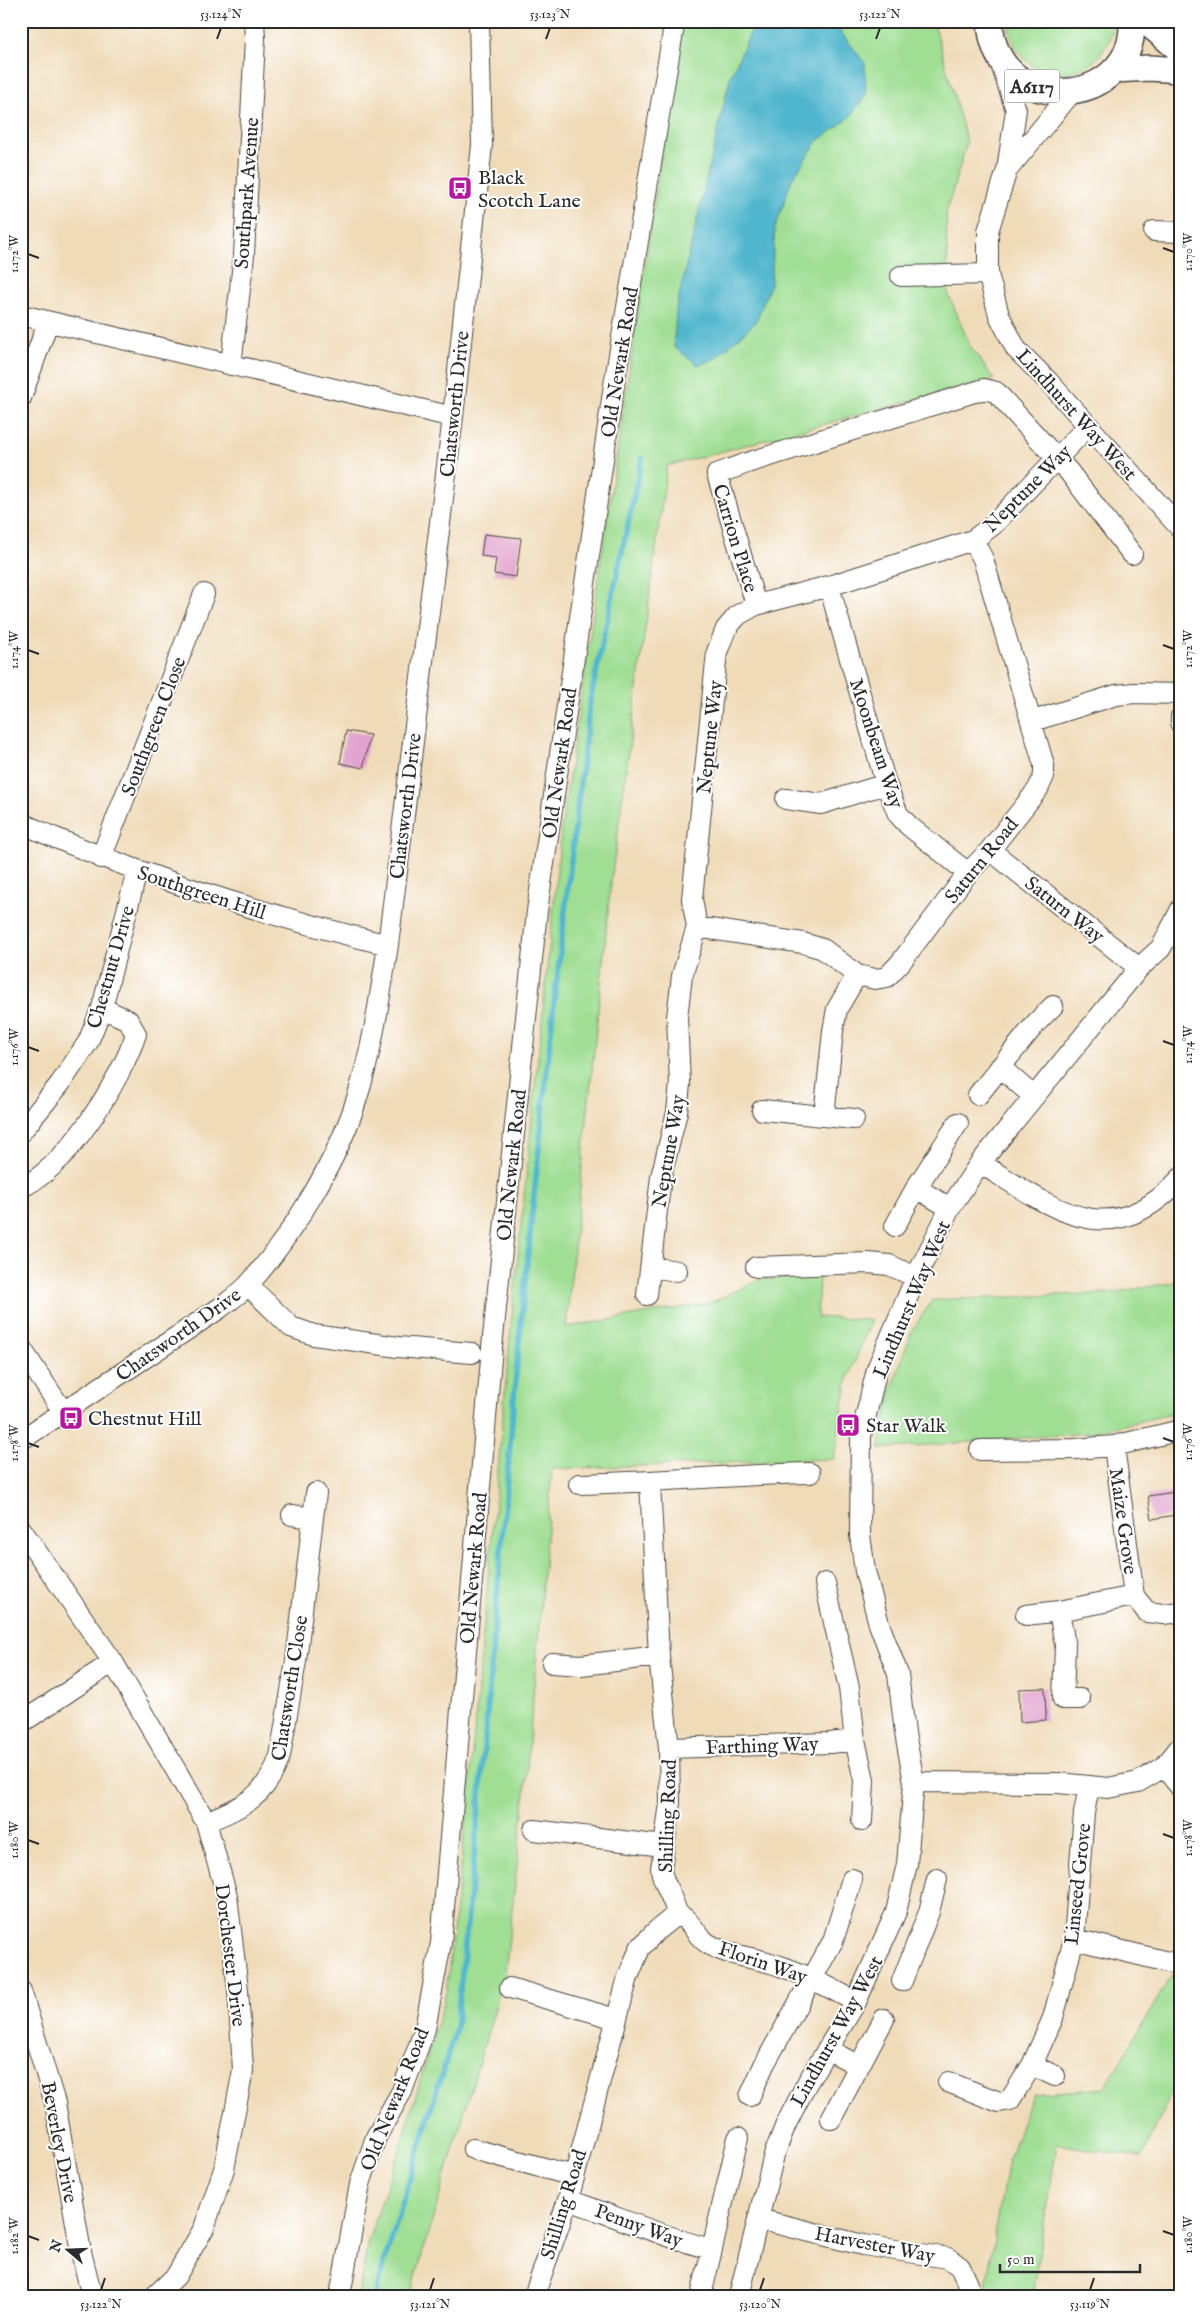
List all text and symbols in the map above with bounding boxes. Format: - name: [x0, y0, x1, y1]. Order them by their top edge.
- text: 53.124°N: [200, 7, 242, 22]
- text: 53.123°N: [530, 7, 571, 22]
- text: 53.122°N: [859, 7, 901, 22]
- road number: A6117: [1004, 70, 1060, 102]
- street label: Southpark Avenue: [230, 117, 265, 270]
- place label: Black Scotch Lane: [478, 166, 581, 214]
- bus stop icon: Black Scotch Lane: [447, 175, 473, 201]
- text: 1.170°W: [1181, 232, 1196, 271]
- text: 1.172°W: [7, 234, 22, 273]
- street label: Old Newark Road: [596, 285, 645, 439]
- street label: Chatsworth Drive: [435, 330, 476, 479]
- street label: Lindhurst Way West: [1010, 344, 1142, 486]
- street label: Neptune Way: [979, 440, 1077, 538]
- street label: Carrion Place: [706, 481, 763, 596]
- text: 1.172°W: [1181, 629, 1196, 668]
- text: 1.174°W: [7, 630, 22, 669]
- street label: Southgreen Close: [116, 653, 192, 800]
- street label: Moonbeam Way: [843, 675, 908, 812]
- street label: Neptune Way: [692, 679, 729, 795]
- street label: Old Newark Road: [538, 686, 584, 840]
- street label: Chatsworth Drive: [385, 732, 428, 881]
- street label: Saturn Road: [940, 813, 1025, 909]
- street label: Southgreen Hill: [134, 861, 270, 926]
- street label: Saturn Way: [1019, 871, 1109, 949]
- street label: Chestnut Drive: [82, 903, 141, 1032]
- text: 1.174°W: [1181, 1025, 1196, 1064]
- text: 1.176°W: [7, 1028, 22, 1066]
- street label: Old Newark Road: [492, 1088, 533, 1242]
- street label: Neptune Way: [647, 1093, 692, 1210]
- street label: Lindhurst Way West: [868, 1217, 957, 1382]
- street label: Chatsworth Drive: [111, 1283, 246, 1388]
- bus stop icon: Chestnut Hill: [58, 1405, 84, 1431]
- place label: Chestnut Hill: [88, 1407, 202, 1432]
- bus stop icon: Star Walk: [835, 1412, 861, 1438]
- place label: Star Walk: [866, 1414, 946, 1439]
- text: 1.176°W: [1181, 1423, 1196, 1461]
- text: 1.178°W: [7, 1424, 22, 1462]
- street label: Maize Grove: [1103, 1466, 1142, 1576]
- street label: Old Newark Road: [455, 1491, 494, 1645]
- street label: Chatsworth Close: [267, 1614, 314, 1763]
- street label: Farthing Way: [705, 1732, 819, 1761]
- street label: Shilling Road: [654, 1759, 683, 1873]
- text: 1.178°W: [1181, 1819, 1196, 1857]
- text: 1.180°W: [7, 1821, 22, 1859]
- street label: Linseed Grove: [1060, 1822, 1097, 1946]
- street label: Dorchester Drive: [208, 1882, 251, 2028]
- street label: Florin Way: [715, 1937, 811, 1990]
- street label: Lindhurst Way West: [785, 1952, 889, 2112]
- street label: Old Newark Road: [355, 2024, 436, 2175]
- street label: Beverley Drive: [35, 2079, 83, 2205]
- street label: Shilling Road: [536, 2146, 593, 2262]
- street label: Penny Way: [591, 2199, 686, 2254]
- text: 1.180°W: [1181, 2216, 1196, 2254]
- text: 1.182°W: [7, 2217, 22, 2255]
- street label: Harvester Way: [812, 2222, 937, 2269]
- north arrow: [42, 2224, 92, 2274]
- text: N: [46, 2237, 67, 2256]
- scale bar: [1000, 2242, 1140, 2274]
- text: 50 m: [1007, 2250, 1035, 2269]
- text: 53.122°N: [80, 2297, 122, 2312]
- text: 53.121°N: [410, 2297, 451, 2312]
- text: 53.120°N: [739, 2297, 781, 2312]
- text: 53.119°N: [1070, 2297, 1110, 2312]

